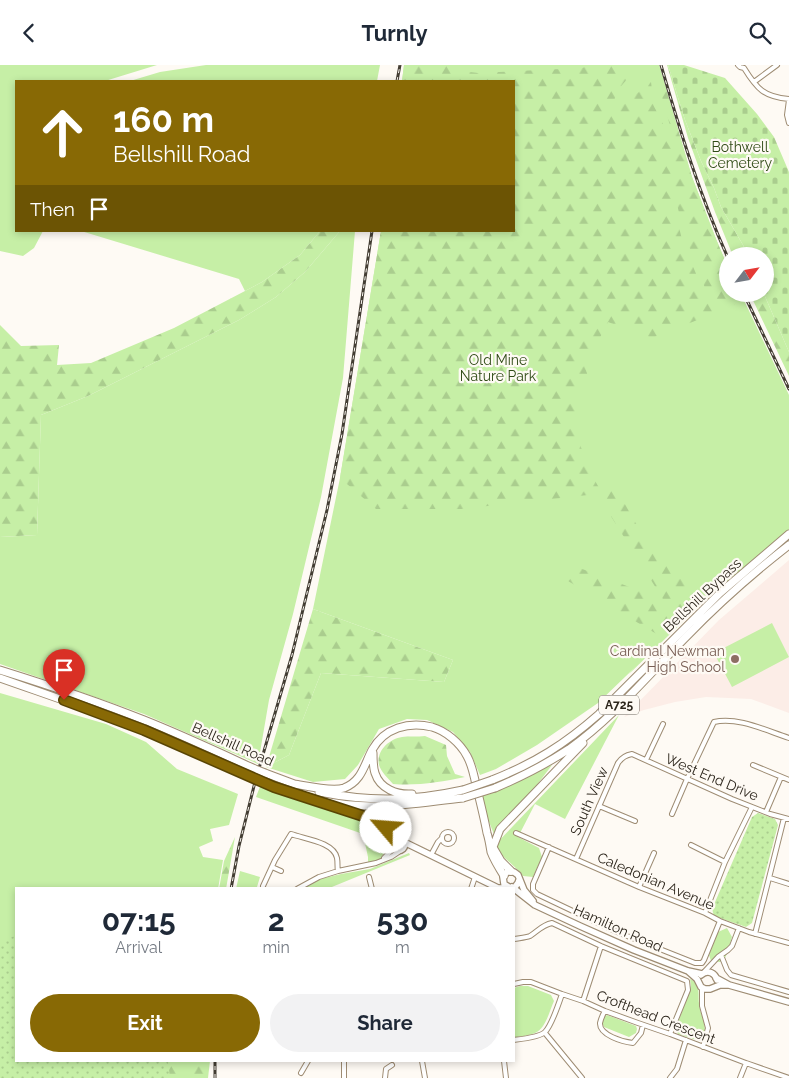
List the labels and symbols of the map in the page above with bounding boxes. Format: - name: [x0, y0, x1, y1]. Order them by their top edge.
- park label: Bothwell Cemetery: [708, 139, 772, 171]
- north arrow: [719, 247, 774, 303]
- park label: Old Mine Nature Park: [460, 352, 537, 384]
- street label: Bellshill Bypass: [660, 555, 744, 635]
- place label: Cardinal Newman High School: [610, 643, 725, 675]
- pin: [43, 649, 85, 700]
- marker: Cardinal Newman High School: [729, 653, 741, 665]
- road number: A725: [599, 695, 639, 715]
- street label: Bellshill Road: [190, 719, 276, 769]
- street label: West End Drive: [663, 750, 761, 804]
- street label: South View: [567, 764, 611, 838]
- position arrow: [359, 801, 411, 853]
- street label: Caledonian Avenue: [595, 849, 717, 913]
- street label: Hamilton Road: [571, 901, 665, 955]
- street label: Crofthead Crescent: [594, 987, 718, 1047]

